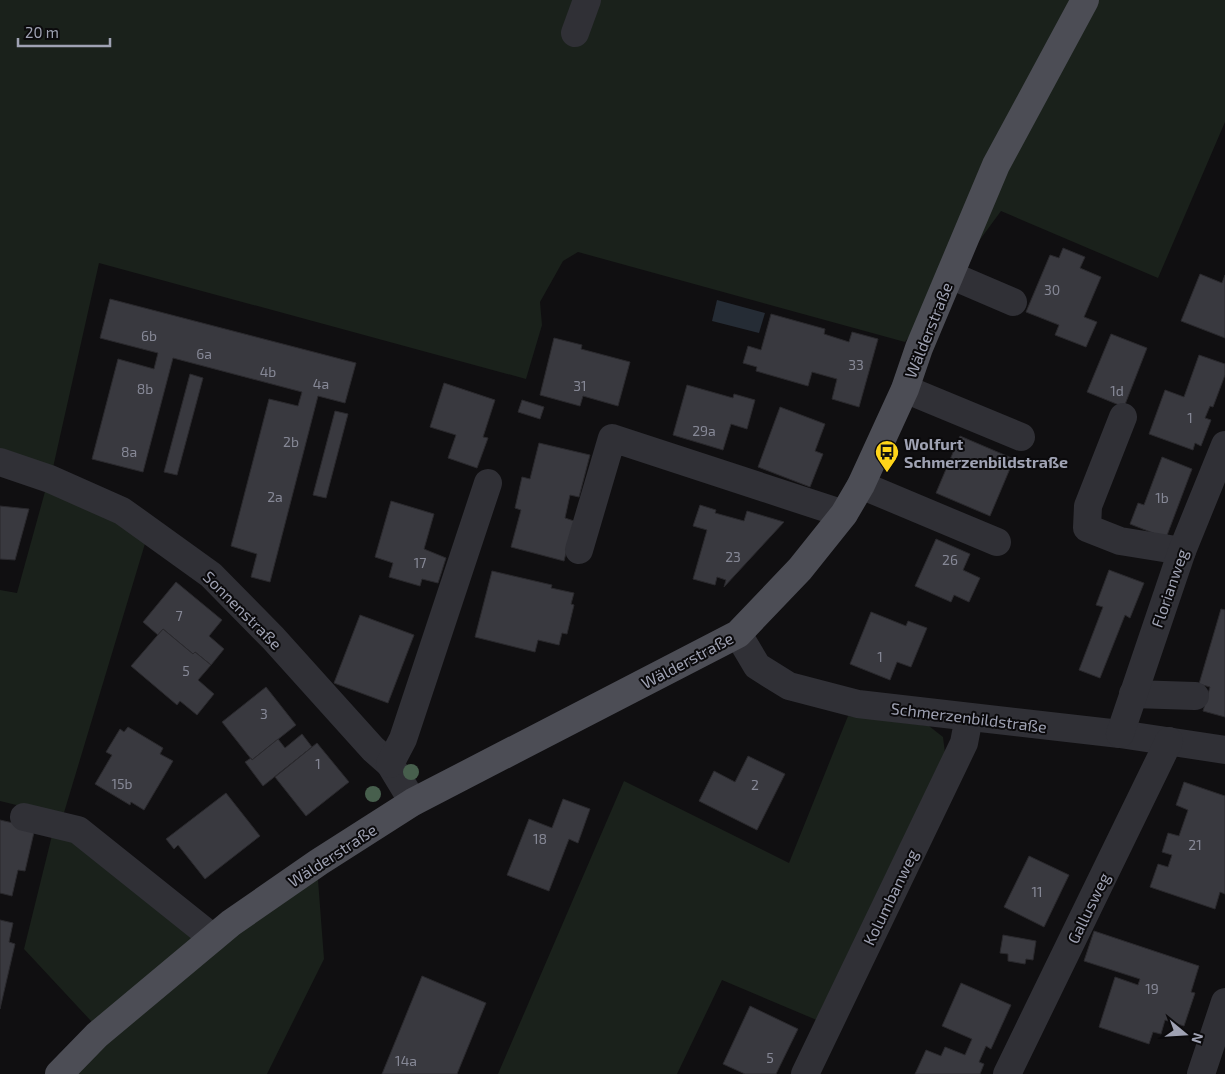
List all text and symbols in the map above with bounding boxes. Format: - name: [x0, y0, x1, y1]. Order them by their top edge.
- scale bar: [18, 15, 110, 47]
- text: 20 m: [25, 23, 59, 41]
- street label: Wälderstraße: [900, 279, 956, 381]
- house number: 30: [1044, 281, 1060, 298]
- house number: 6b: [141, 327, 157, 344]
- house number: 6a: [196, 345, 212, 362]
- house number: 33: [848, 356, 864, 373]
- house number: 4b: [260, 363, 276, 380]
- house number: 4a: [313, 375, 329, 392]
- house number: 31: [573, 377, 587, 394]
- house number: 8b: [137, 380, 153, 397]
- house number: 1d: [1110, 382, 1124, 399]
- house number: 1: [1187, 409, 1193, 426]
- house number: 29a: [692, 422, 716, 439]
- house number: 2b: [283, 433, 299, 450]
- place label: Wolfurt Schmerzenbildstraße: [904, 434, 1068, 471]
- bus stop icon: Wolfurt Schmerzenbildstraße: [874, 439, 900, 473]
- house number: 8a: [121, 443, 137, 460]
- house number: 2a: [267, 488, 283, 505]
- house number: 1b: [1155, 489, 1169, 506]
- street label: Florianweg: [1147, 546, 1191, 630]
- house number: 23: [725, 548, 741, 565]
- house number: 26: [942, 551, 958, 568]
- house number: 17: [414, 554, 426, 571]
- street label: Sonnenstraße: [200, 567, 286, 653]
- house number: 7: [175, 607, 183, 624]
- street label: Wälderstraße: [638, 628, 736, 692]
- house number: 1: [877, 648, 883, 665]
- house number: 5: [182, 662, 190, 679]
- street label: Schmerzenbildstraße: [890, 698, 1048, 736]
- house number: 3: [260, 705, 268, 722]
- house number: 1: [315, 755, 321, 772]
- house number: 15b: [111, 775, 133, 792]
- house number: 2: [751, 776, 759, 793]
- street label: Wälderstraße: [284, 819, 380, 891]
- house number: 18: [533, 830, 547, 847]
- house number: 21: [1188, 836, 1202, 853]
- street label: Kolumbanweg: [859, 846, 921, 948]
- street label: Gallusweg: [1063, 870, 1113, 946]
- house number: 11: [1031, 883, 1043, 900]
- house number: 19: [1145, 980, 1159, 997]
- north arrow: [1160, 1009, 1210, 1059]
- text: N: [1188, 1031, 1207, 1046]
- house number: 5: [766, 1049, 774, 1066]
- house number: 14a: [395, 1052, 417, 1069]

